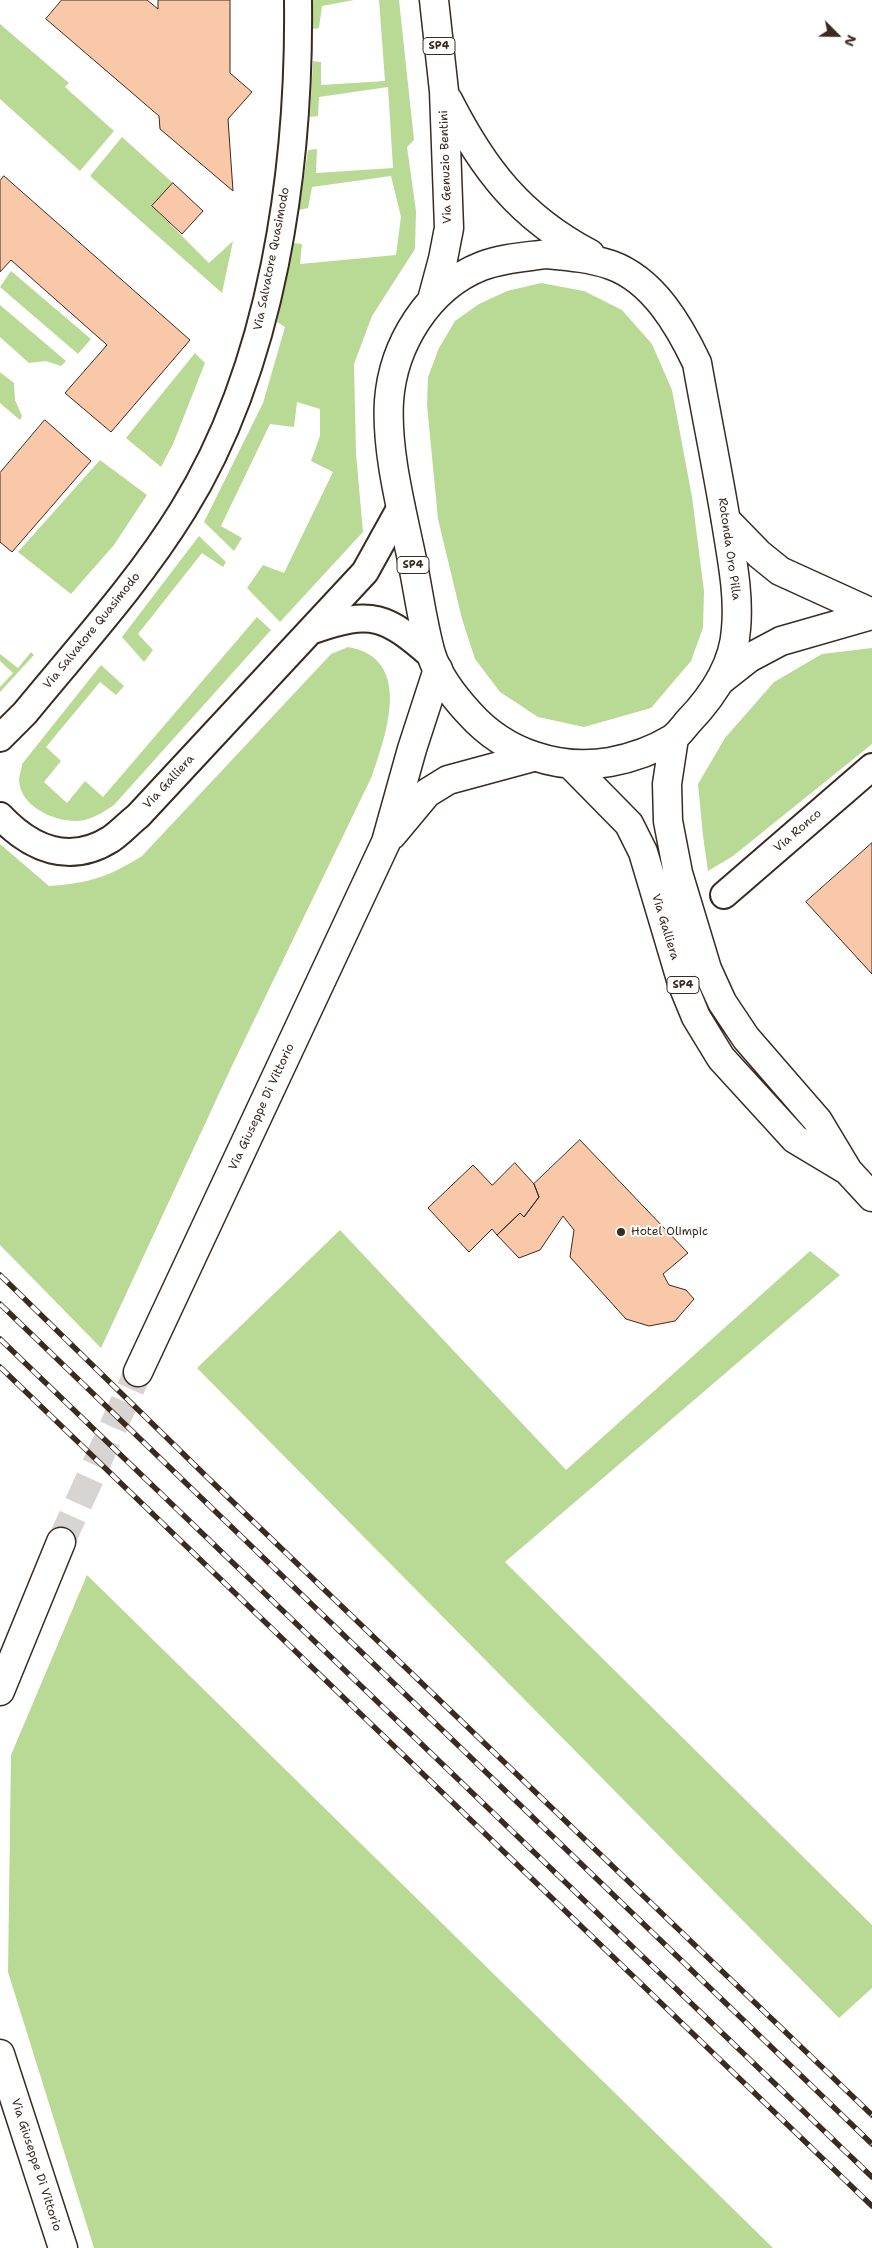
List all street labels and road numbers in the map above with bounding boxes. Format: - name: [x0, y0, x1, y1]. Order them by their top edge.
- road number: SP4: [423, 37, 455, 54]
- street label: Via Genuzio Bentini: [437, 110, 455, 224]
- street label: Via Salvatore Quasimodo: [251, 186, 293, 332]
- street label: Rotonda Oro Pilla: [715, 497, 743, 601]
- road number: SP4: [397, 556, 429, 574]
- street label: Via Salvatore Quasimodo: [41, 570, 143, 692]
- street label: Via Galliera: [140, 752, 198, 812]
- street label: Via Ronco: [771, 806, 825, 856]
- street label: Via Galliera: [648, 892, 682, 962]
- road number: SP4: [667, 976, 699, 994]
- street label: Via Giuseppe Di Vittorio: [226, 1041, 298, 1173]
- street label: Via Giuseppe Di Vittorio: [8, 2097, 64, 2233]

